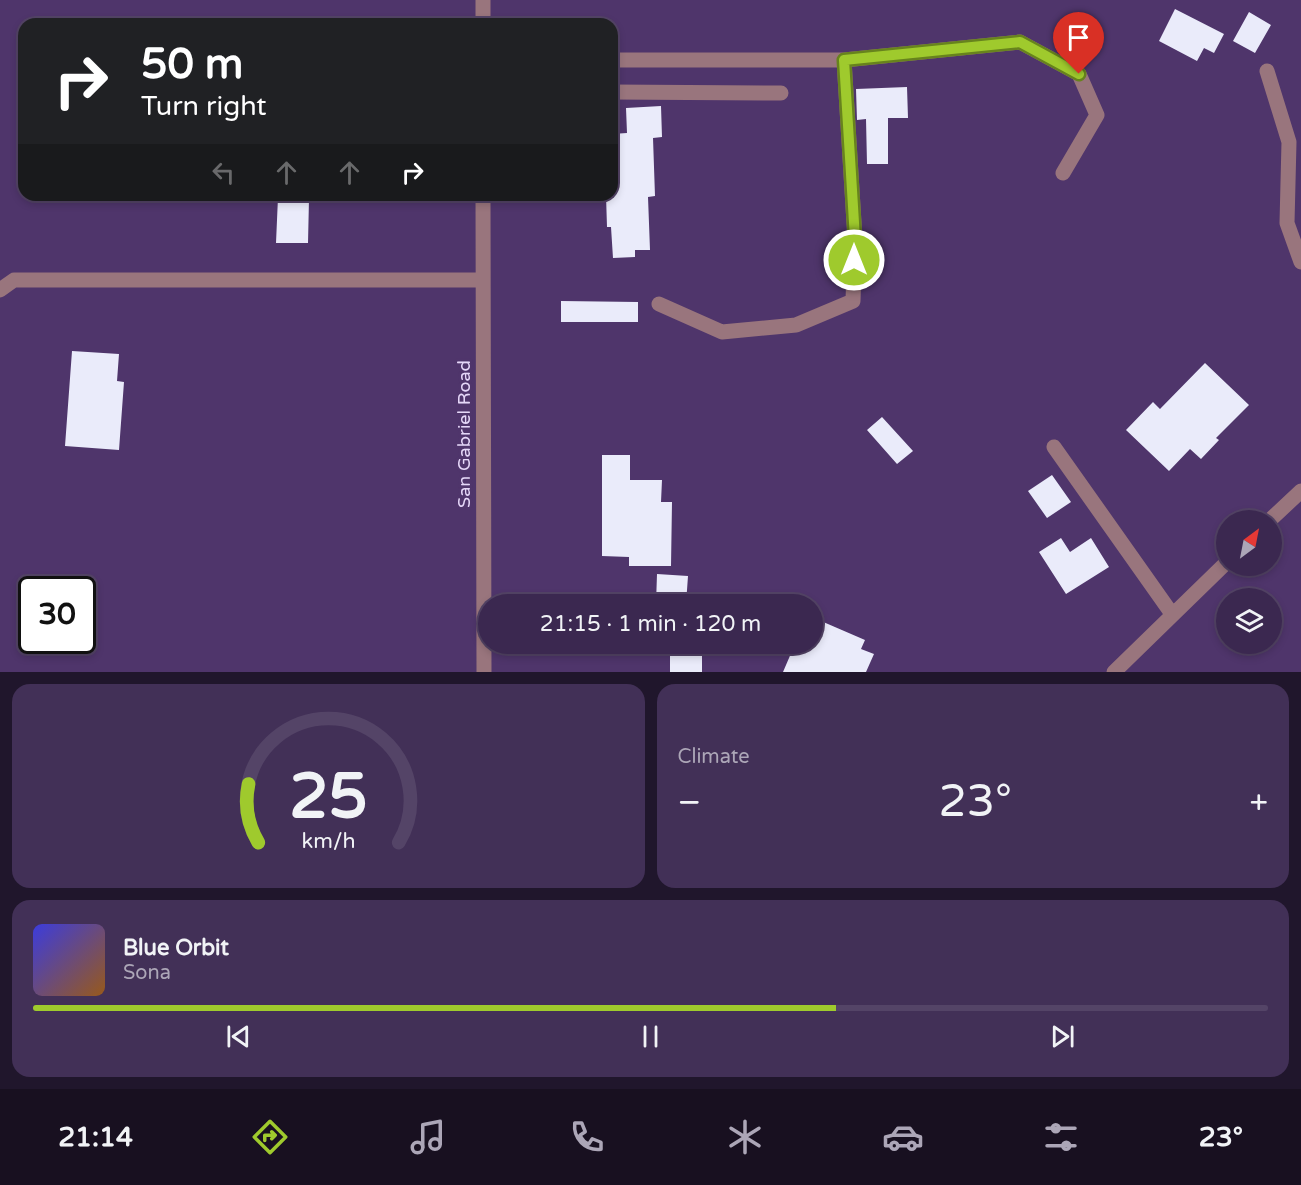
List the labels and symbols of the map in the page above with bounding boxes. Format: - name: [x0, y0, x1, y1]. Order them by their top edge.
- pin: [1053, 12, 1104, 74]
- position arrow: [822, 228, 886, 292]
- street label: San Gabriel Road: [453, 360, 475, 508]
- north arrow: [1216, 510, 1282, 576]
- speed limit sign: 30: [18, 576, 96, 654]

